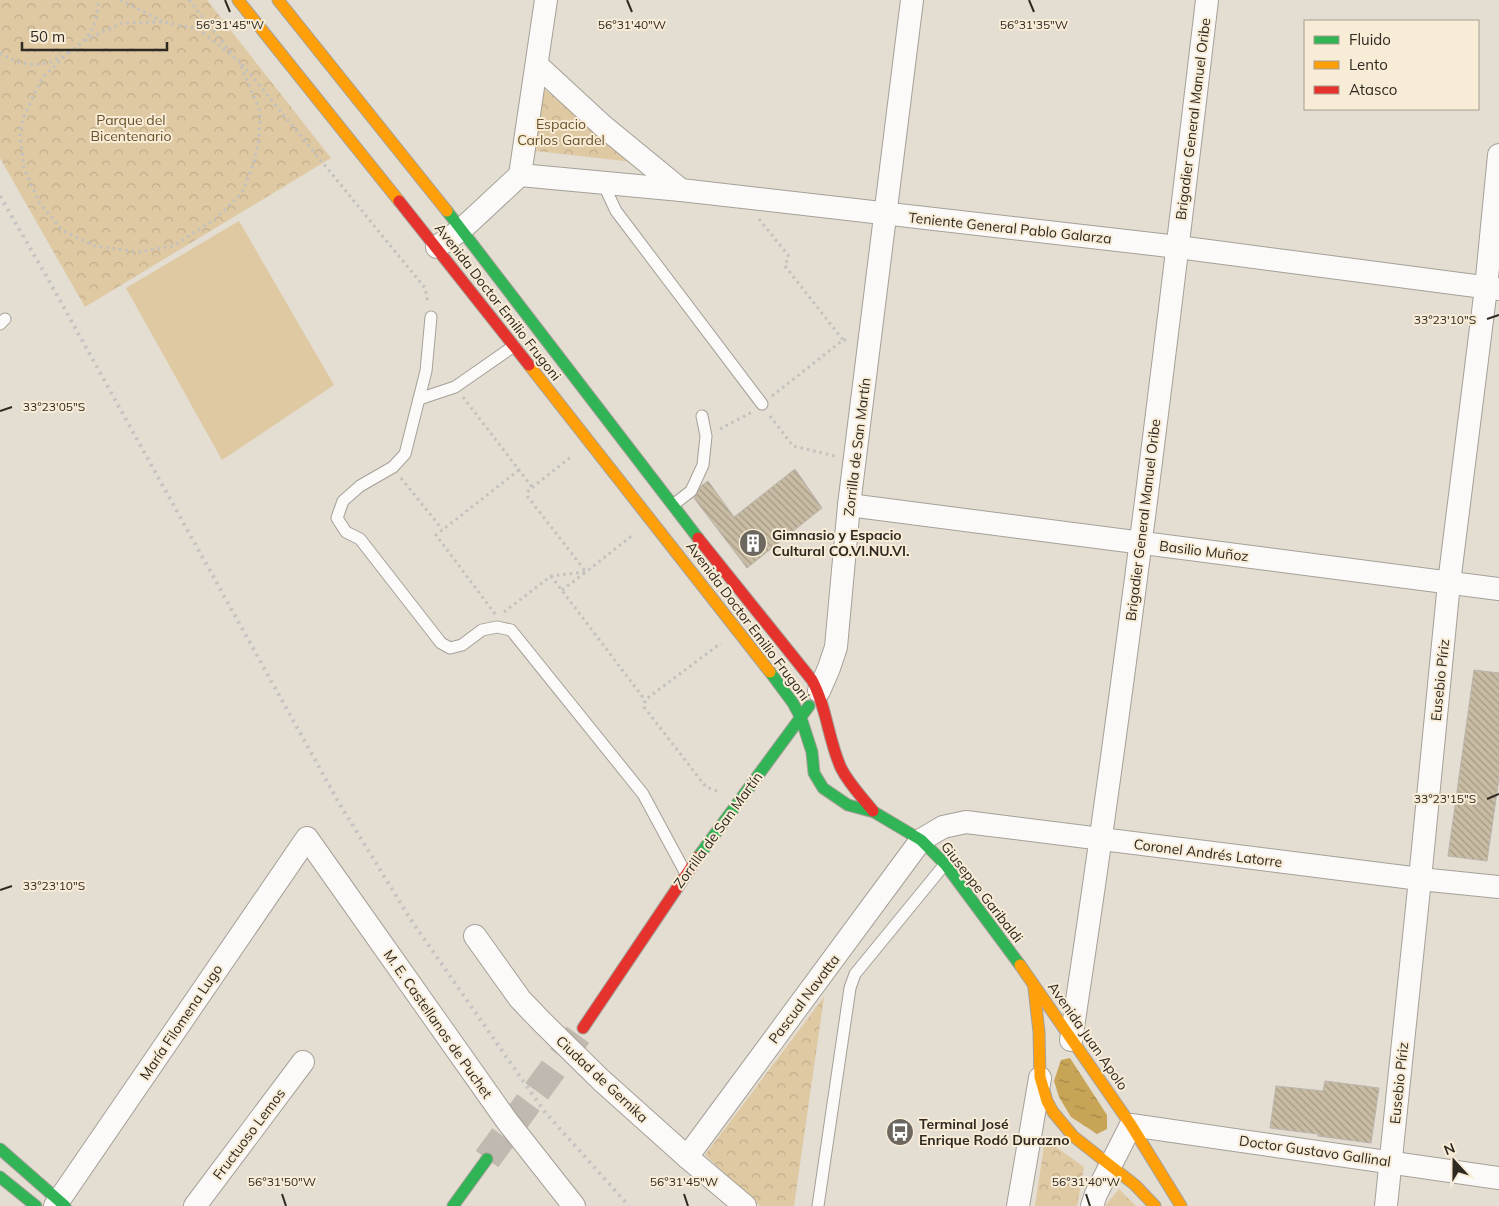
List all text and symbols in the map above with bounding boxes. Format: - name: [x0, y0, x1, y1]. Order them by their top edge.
- text: 56°31'45"W: [196, 17, 264, 32]
- text: 56°31'40"W: [598, 17, 666, 32]
- text: 56°31'35"W: [1000, 17, 1068, 32]
- street label: Brigadier General Manuel Oribe: [1172, 17, 1214, 221]
- scale bar: [22, 20, 168, 52]
- legend: [1304, 20, 1479, 110]
- text: 50 m: [30, 27, 65, 46]
- text: Fluido: [1349, 30, 1391, 49]
- text: Lento: [1349, 55, 1388, 74]
- text: Atasco: [1349, 80, 1397, 99]
- park label: Parque del Bicentenario: [91, 111, 171, 145]
- park label: Espacio Carlos Gardel: [517, 115, 605, 149]
- street label: Teniente General Pablo Galarza: [908, 208, 1112, 248]
- street label: Avenida Doctor Emilio Frugoni: [431, 220, 565, 384]
- text: 33°23'10"S: [1414, 312, 1476, 327]
- street label: Zorrilla de San Martín: [840, 377, 874, 517]
- text: 33°23'05"S: [23, 399, 85, 414]
- street label: Brigadier General Manuel Oribe: [1122, 418, 1164, 622]
- place label: Gimnasio y Espacio Cultural CO.VI.NU.VI.: [772, 526, 910, 560]
- building icon: Gimnasio y Espacio Cultural CO.VI.NU.VI.: [738, 528, 768, 558]
- street label: Basilio Muñoz: [1158, 537, 1250, 565]
- street label: Avenida Doctor Emilio Frugoni: [682, 538, 814, 704]
- street label: Eusebio Píriz: [1427, 638, 1453, 722]
- street label: Zorrilla de San Martín: [670, 768, 766, 892]
- text: 33°23'15"S: [1414, 791, 1476, 806]
- street label: Coronel Andrés Latorre: [1133, 835, 1283, 871]
- street label: Giuseppe Garibaldi: [937, 838, 1027, 946]
- text: 33°23'10"S: [23, 878, 85, 893]
- street label: M. E. Castellanos de Puchet: [380, 946, 496, 1102]
- street label: Pascual Navatta: [765, 951, 843, 1047]
- street label: María Filomena Lugo: [136, 961, 226, 1083]
- street label: Avenida Juan Apolo: [1044, 978, 1132, 1094]
- street label: Ciudad de Gernika: [552, 1032, 652, 1126]
- street label: Eusebio Píriz: [1386, 1041, 1412, 1125]
- street label: Fructuoso Lemos: [209, 1085, 289, 1183]
- place label: Terminal José Enrique Rodó Durazno: [919, 1115, 1069, 1149]
- bus stop icon: Terminal José Enrique Rodó Durazno: [885, 1117, 915, 1147]
- street label: Doctor Gustavo Gallinal: [1238, 1131, 1392, 1171]
- north arrow: [1429, 1136, 1479, 1186]
- text: N: [1441, 1139, 1458, 1159]
- text: 56°31'50"W: [248, 1174, 316, 1189]
- text: 56°31'45"W: [650, 1174, 718, 1189]
- text: 56°31'40"W: [1052, 1174, 1120, 1189]

